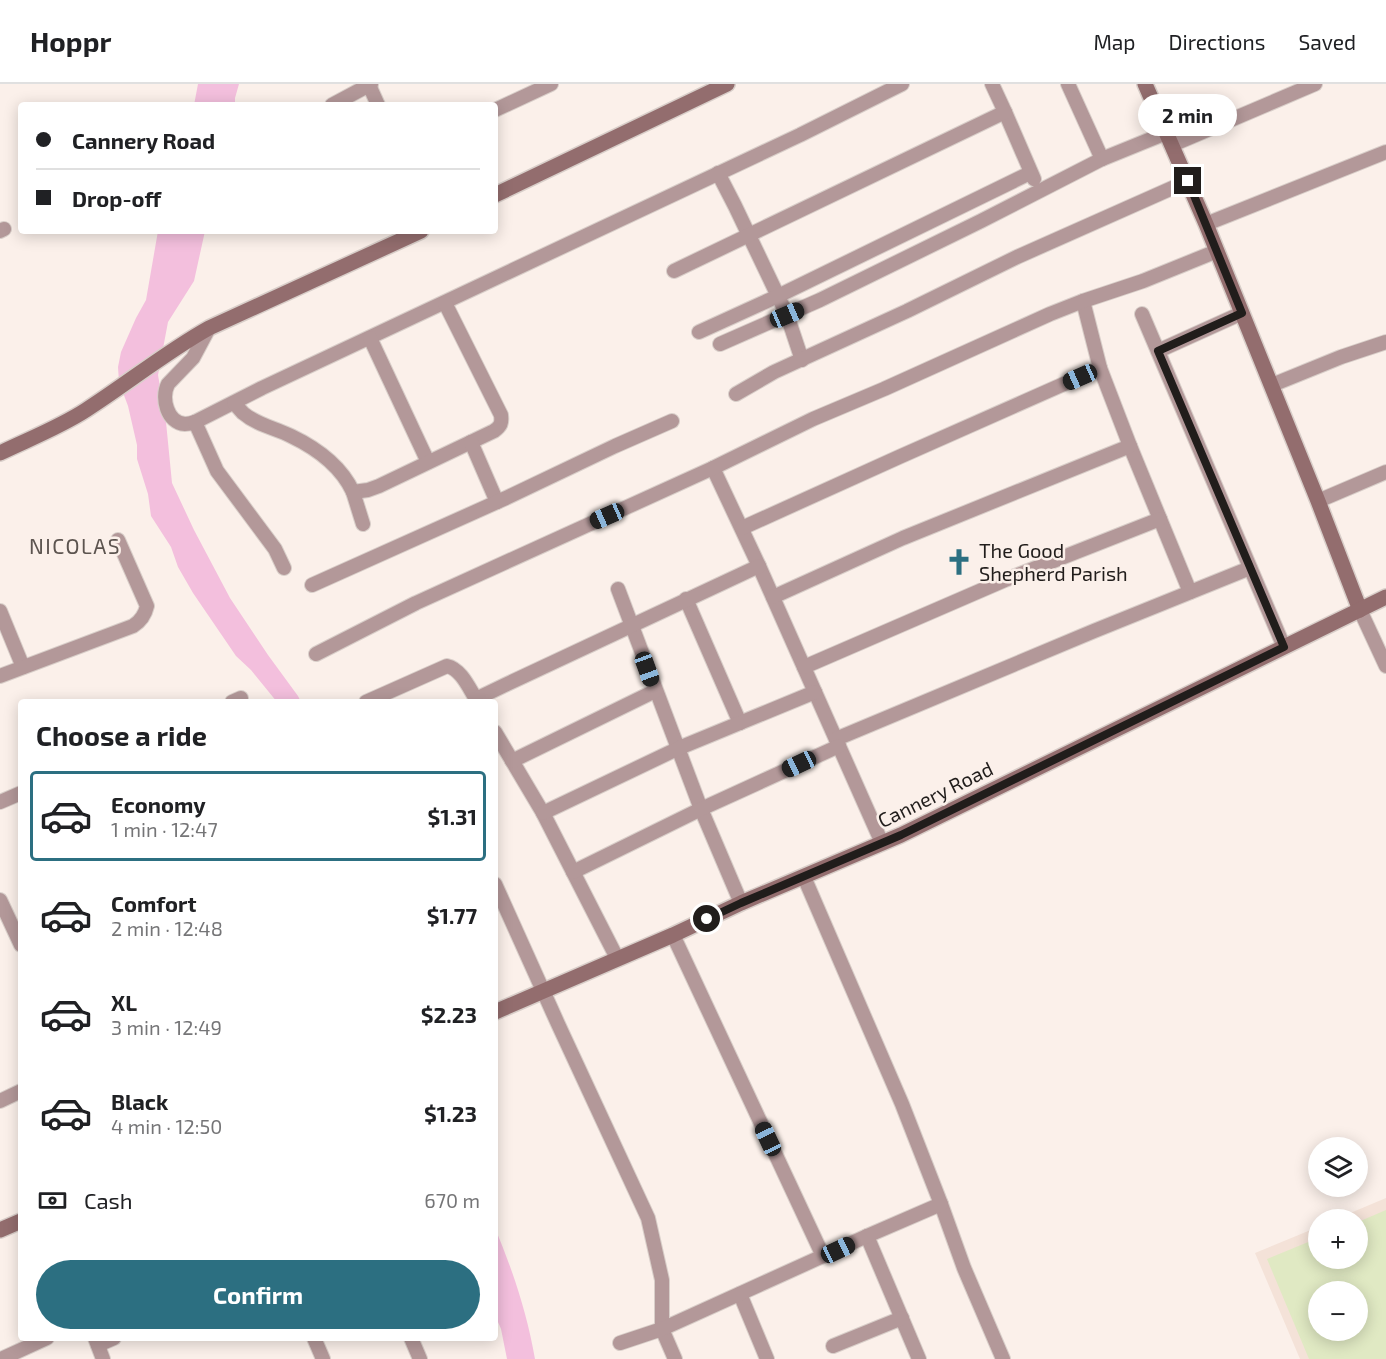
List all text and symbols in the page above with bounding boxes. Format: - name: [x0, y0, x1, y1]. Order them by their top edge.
- text: Hoppr: [30, 24, 111, 58]
- text: Map: [1093, 29, 1136, 54]
- text: Directions: [1169, 29, 1265, 54]
- text: Saved: [1298, 29, 1356, 54]
- callout: 2 min: [1138, 94, 1238, 136]
- text: 2 min: [1162, 103, 1213, 127]
- text: Cannery Road: [72, 127, 215, 153]
- route end: [1174, 167, 1201, 194]
- text: Drop-off: [72, 185, 161, 211]
- car: [767, 300, 807, 330]
- car: [1060, 361, 1100, 393]
- car: [587, 500, 627, 532]
- district label: NICOLAS: [29, 533, 121, 558]
- place label: The Good Shepherd Parish: [979, 538, 1128, 585]
- church icon: The Good Shepherd Parish: [944, 547, 974, 577]
- car: [632, 649, 662, 689]
- text: Choose a ride: [36, 719, 207, 751]
- car: [779, 748, 819, 780]
- street label: Cannery Road: [874, 756, 996, 832]
- icon: car: [39, 789, 93, 843]
- text: Economy: [111, 791, 206, 817]
- text: $1.31: [427, 803, 477, 829]
- text: 1 min · 12:47: [111, 817, 218, 841]
- icon: car: [39, 888, 93, 942]
- text: Comfort: [111, 890, 196, 916]
- text: $1.77: [427, 902, 477, 928]
- route start: [693, 905, 720, 932]
- text: 2 min · 12:48: [111, 916, 223, 940]
- icon: car: [39, 987, 93, 1041]
- text: XL: [111, 989, 137, 1015]
- text: $2.23: [421, 1001, 477, 1027]
- text: 3 min · 12:49: [111, 1015, 222, 1039]
- icon: car: [39, 1086, 93, 1140]
- text: Black: [111, 1088, 168, 1114]
- text: $1.23: [424, 1100, 477, 1126]
- text: 4 min · 12:50: [111, 1114, 222, 1138]
- car: [752, 1119, 784, 1159]
- map controls: [1308, 1137, 1368, 1341]
- button: layers: [1308, 1137, 1368, 1197]
- icon: cash: [36, 1184, 69, 1217]
- text: Cash: [84, 1187, 133, 1213]
- text: 670 m: [424, 1188, 480, 1212]
- button: +: [1308, 1209, 1368, 1269]
- car: [818, 1234, 858, 1266]
- button: Confirm: [36, 1260, 480, 1329]
- button: −: [1308, 1281, 1368, 1341]

